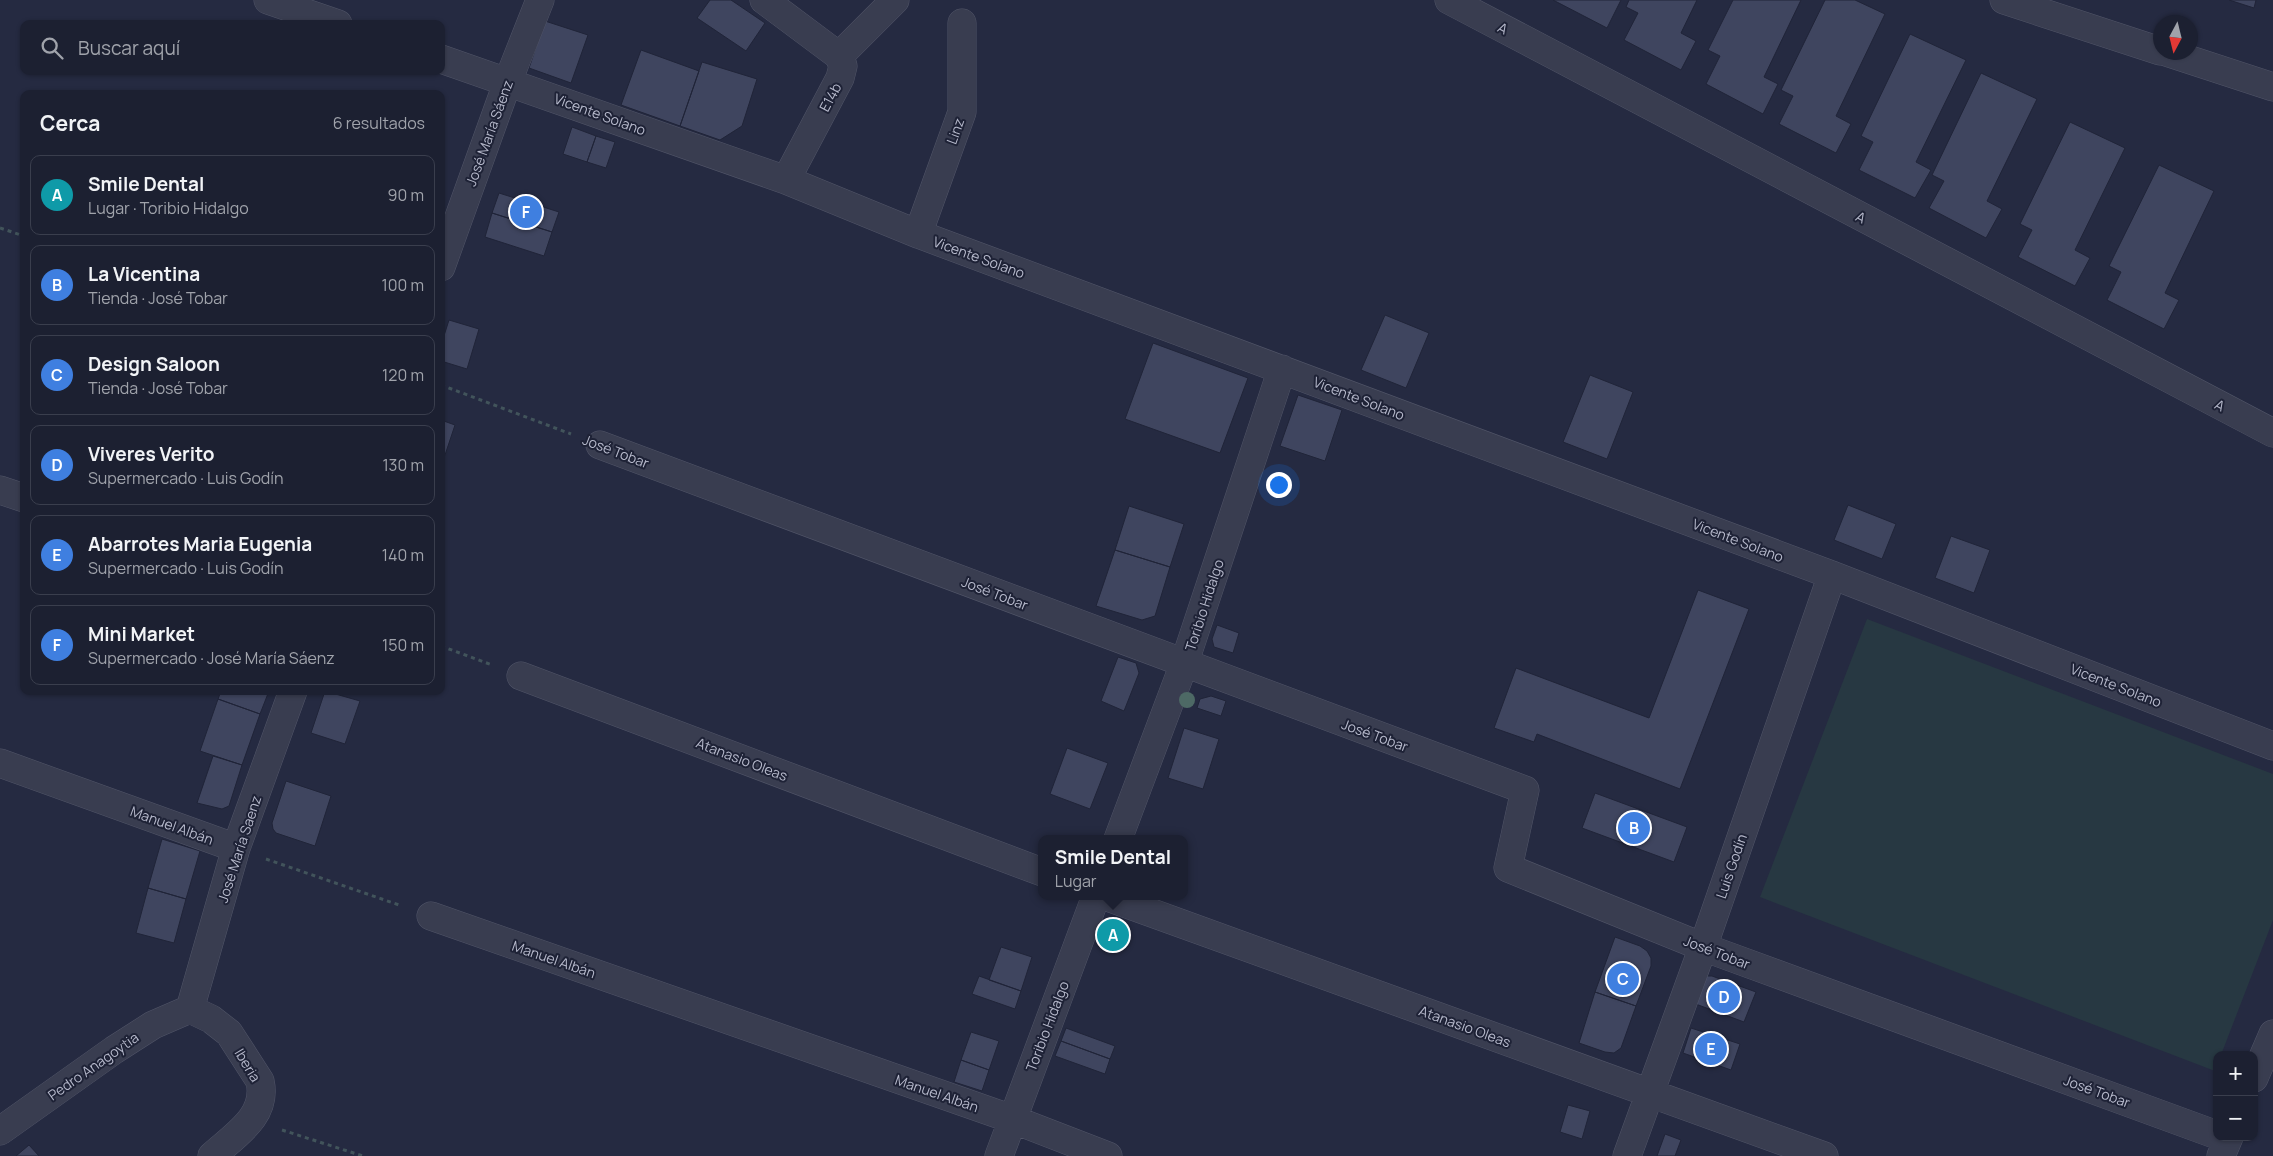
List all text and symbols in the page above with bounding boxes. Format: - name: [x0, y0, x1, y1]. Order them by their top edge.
- north arrow: [2153, 15, 2198, 60]
- street label: A: [1495, 18, 1511, 39]
- search box: [20, 20, 445, 75]
- icon: search: [38, 34, 66, 62]
- text: Buscar aquí: [78, 35, 180, 61]
- street label: José María Sáenz: [461, 77, 517, 189]
- street label: E14b: [815, 79, 845, 115]
- street label: Vicente Solano: [552, 89, 648, 139]
- text: Cerca: [40, 109, 100, 137]
- text: 6 resultados: [333, 112, 425, 134]
- street label: Linz: [942, 115, 968, 147]
- text: Smile Dental: [88, 171, 204, 197]
- text: A: [52, 184, 62, 206]
- text: 90 m: [388, 184, 424, 206]
- pin: F: [510, 193, 542, 231]
- text: Lugar · Toribio Hidalgo: [88, 197, 249, 219]
- street label: A: [1853, 207, 1869, 228]
- street label: Vicente Solano: [931, 232, 1027, 282]
- text: La Vicentina: [88, 261, 200, 287]
- text: B: [52, 274, 62, 296]
- text: 100 m: [381, 274, 424, 296]
- text: Tienda · José Tobar: [88, 287, 228, 309]
- text: Design Saloon: [88, 351, 220, 377]
- text: C: [51, 364, 63, 386]
- text: 120 m: [382, 364, 424, 386]
- street label: Vicente Solano: [1311, 372, 1407, 424]
- text: Tienda · José Tobar: [88, 377, 228, 399]
- street label: A: [2212, 395, 2228, 416]
- street label: José Tobar: [580, 430, 652, 472]
- text: Viveres Verito: [88, 441, 214, 467]
- text: D: [51, 454, 63, 476]
- text: 130 m: [382, 454, 424, 476]
- text: Supermercado · Luis Godín: [88, 467, 284, 489]
- your location: [1266, 472, 1292, 498]
- street label: Vicente Solano: [1690, 514, 1786, 566]
- text: Abarrotes Maria Eugenia: [88, 531, 312, 557]
- text: E: [52, 544, 62, 566]
- text: 140 m: [382, 544, 424, 566]
- text: Supermercado · Luis Godín: [88, 557, 284, 579]
- street label: Toribio Hidalgo: [1180, 557, 1228, 653]
- street label: José Tobar: [959, 572, 1031, 614]
- text: Mini Market: [88, 621, 195, 647]
- text: F: [53, 634, 61, 656]
- text: 150 m: [382, 634, 424, 656]
- text: Supermercado · José María Sáenz: [88, 647, 335, 669]
- street label: Vicente Solano: [2068, 659, 2164, 711]
- street label: José Tobar: [1339, 714, 1411, 756]
- street label: Atanasio Oleas: [694, 733, 790, 785]
- street label: José María Saenz: [213, 793, 265, 905]
- street label: Manuel Albán: [128, 801, 216, 849]
- pin: B: [1618, 809, 1650, 847]
- street label: Luis Godín: [1711, 831, 1751, 901]
- popup: [1038, 835, 1188, 900]
- text: Smile Dental: [1055, 844, 1171, 870]
- text: Lugar: [1055, 870, 1097, 892]
- pin: A: [1097, 916, 1129, 954]
- street label: José Tobar: [1681, 931, 1753, 973]
- street label: Manuel Albán: [510, 936, 598, 982]
- pin: C: [1607, 960, 1639, 998]
- street label: Toribio Hidalgo: [1021, 978, 1073, 1074]
- pin: D: [1708, 978, 1740, 1016]
- street label: Atanasio Oleas: [1416, 1001, 1514, 1051]
- street label: Pedro Anagoytia: [44, 1028, 142, 1104]
- pin: E: [1695, 1030, 1727, 1068]
- street label: Iberia: [231, 1045, 265, 1085]
- map controls: [2213, 1051, 2258, 1141]
- button: +: [2213, 1051, 2258, 1096]
- street label: Manuel Albán: [893, 1070, 981, 1116]
- street label: José Tobar: [2061, 1070, 2133, 1112]
- button: −: [2213, 1096, 2258, 1141]

